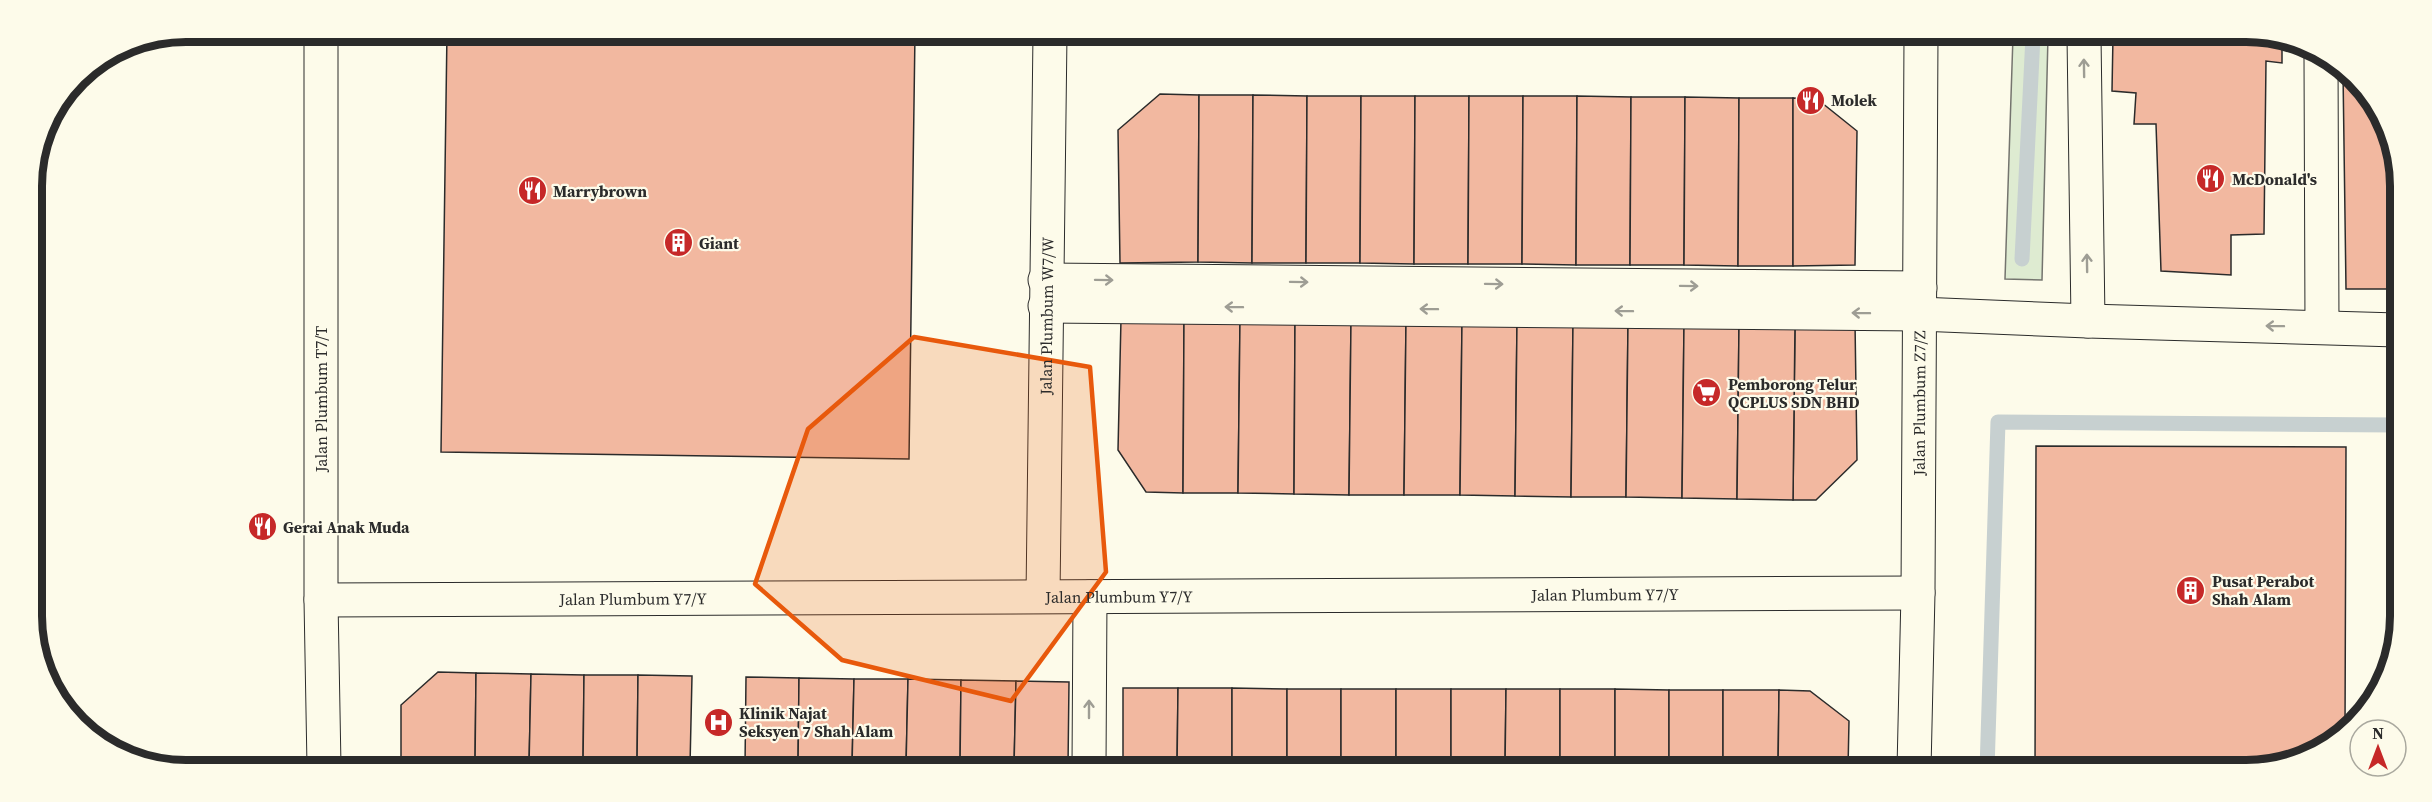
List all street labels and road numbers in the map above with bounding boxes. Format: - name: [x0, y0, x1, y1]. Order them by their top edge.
- street label: Jalan Plumbum W7/W: [1034, 236, 1058, 396]
- street label: Jalan Plumbum T7/T: [310, 325, 332, 473]
- street label: Jalan Plumbum Z7/Z: [1908, 330, 1930, 477]
- street label: Jalan Plumbum Y7/Y: [1530, 583, 1679, 606]
- street label: Jalan Plumbum Y7/Y: [1044, 585, 1193, 608]
- street label: Jalan Plumbum Y7/Y: [558, 587, 707, 610]

